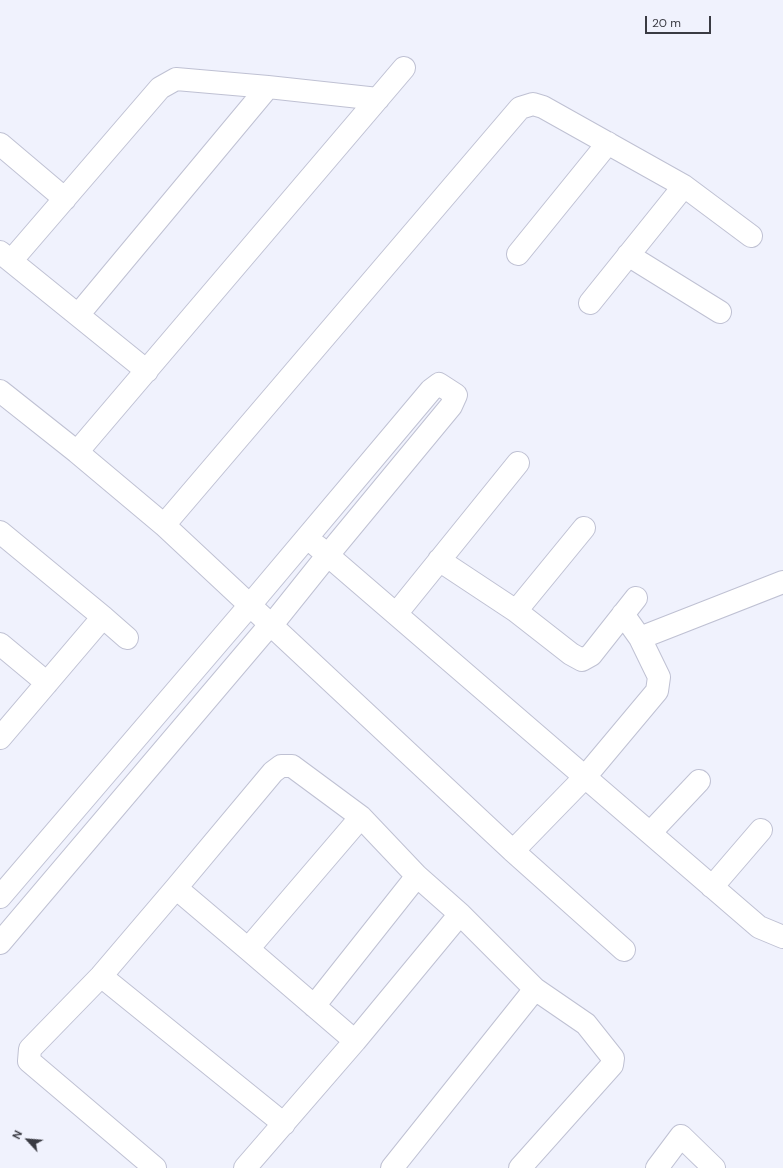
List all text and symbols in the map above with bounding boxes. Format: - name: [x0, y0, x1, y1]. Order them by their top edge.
- scale bar: [647, 8, 713, 34]
- text: 20 m: [652, 15, 681, 31]
- north arrow: [8, 1120, 48, 1160]
- text: N: [9, 1128, 25, 1141]

